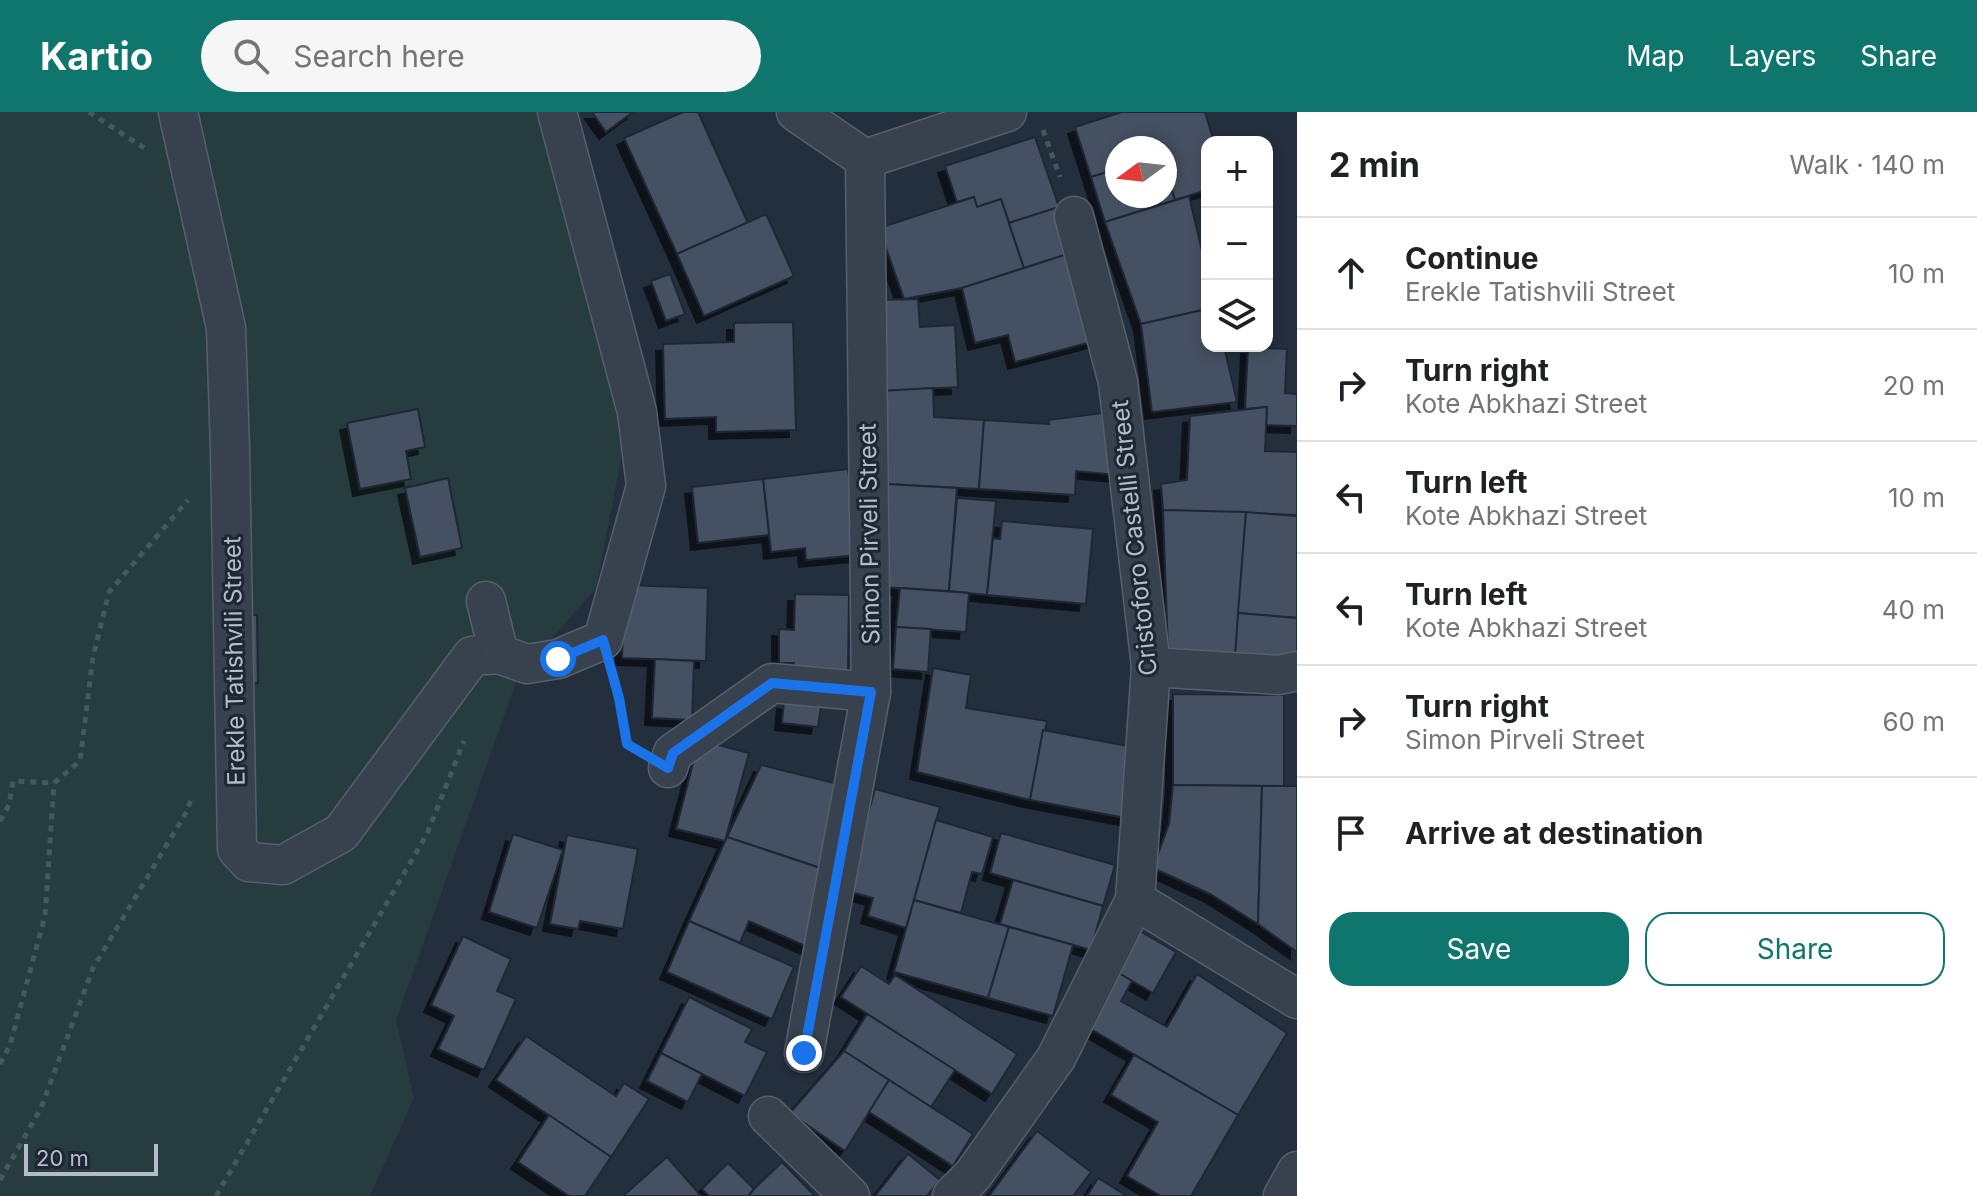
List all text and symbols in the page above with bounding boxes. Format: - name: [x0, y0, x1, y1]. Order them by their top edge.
- search box: [201, 20, 761, 92]
- text: Kartio: [40, 33, 153, 79]
- icon: search: [229, 34, 273, 78]
- text: Search here: [293, 38, 465, 74]
- text: Map: [1626, 39, 1684, 73]
- text: Layers: [1728, 39, 1816, 73]
- text: Share: [1860, 39, 1937, 73]
- north arrow: [1105, 136, 1177, 208]
- map controls: [1201, 136, 1273, 352]
- button: +: [1201, 136, 1273, 208]
- text: 2 min: [1329, 144, 1420, 185]
- text: Walk · 140 m: [1790, 149, 1945, 180]
- button: −: [1201, 208, 1273, 280]
- text: Continue: [1405, 240, 1539, 276]
- icon: ahead: [1329, 251, 1373, 295]
- text: 10 m: [1888, 258, 1945, 289]
- text: Erekle Tatishvili Street: [1405, 276, 1675, 307]
- button: layers: [1201, 280, 1273, 352]
- text: Turn right: [1405, 352, 1549, 388]
- icon: right: [1329, 363, 1373, 407]
- text: 20 m: [1883, 370, 1945, 401]
- text: Kote Abkhazi Street: [1405, 388, 1647, 419]
- street label: Cristoforo Castelli Street: [1105, 399, 1163, 677]
- street label: Simon Pirveli Street: [853, 423, 885, 645]
- text: Turn left: [1405, 464, 1527, 500]
- icon: left: [1329, 475, 1373, 519]
- text: 10 m: [1888, 482, 1945, 513]
- text: Kote Abkhazi Street: [1405, 500, 1647, 531]
- street label: Erekle Tatishvili Street: [217, 536, 251, 786]
- text: Turn left: [1405, 576, 1527, 612]
- icon: left: [1329, 587, 1373, 631]
- text: 40 m: [1882, 594, 1945, 625]
- text: Kote Abkhazi Street: [1405, 612, 1647, 643]
- route start: [540, 641, 576, 677]
- text: Turn right: [1405, 688, 1549, 724]
- icon: right: [1329, 699, 1373, 743]
- text: 60 m: [1882, 706, 1945, 737]
- text: Simon Pirveli Street: [1405, 724, 1645, 755]
- icon: arrive: [1329, 811, 1373, 855]
- text: Arrive at destination: [1405, 815, 1703, 851]
- button: Save: [1329, 912, 1629, 986]
- button: Share: [1645, 912, 1945, 986]
- route end: [786, 1035, 822, 1071]
- scale bar: [24, 1140, 158, 1176]
- text: 20 m: [36, 1145, 89, 1171]

